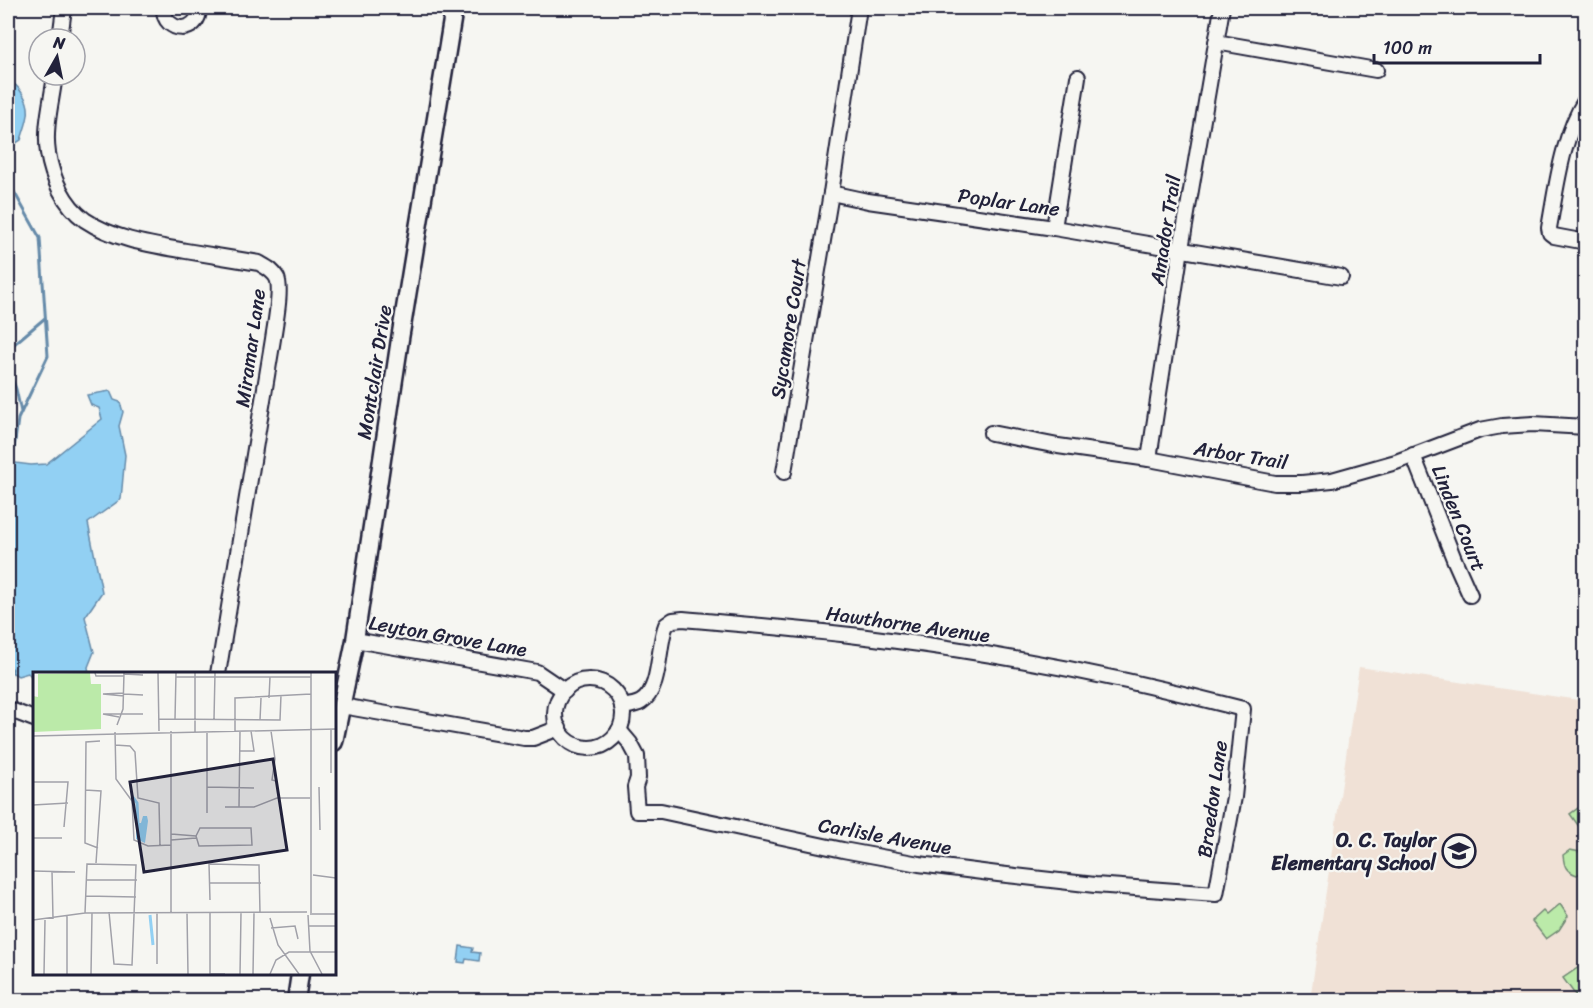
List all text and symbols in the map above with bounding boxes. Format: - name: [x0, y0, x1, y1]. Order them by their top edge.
- north arrow: [27, 27, 87, 87]
- text: N: [51, 27, 68, 58]
- scale bar: [1374, 27, 1540, 65]
- text: 100 m: [1383, 32, 1432, 64]
- street label: Amador Trail: [1139, 171, 1192, 289]
- street label: Poplar Lane: [956, 178, 1062, 227]
- street label: Sycamore Court: [760, 256, 817, 402]
- street label: Miramar Lane: [225, 287, 276, 410]
- street label: Montclair Drive: [347, 302, 402, 442]
- street label: Arbor Trail: [1191, 431, 1292, 480]
- street label: Linden Court: [1421, 459, 1496, 577]
- street label: Hawthorne Avenue: [824, 596, 992, 653]
- street label: Leyton Grove Lane: [366, 605, 530, 668]
- inset map: [33, 672, 336, 975]
- street label: Braedon Lane: [1187, 738, 1238, 860]
- street label: Carlisle Avenue: [816, 808, 955, 865]
- place label: O. C. Taylor Elementary School: [1271, 823, 1438, 881]
- school or university icon: O. C. Taylor Elementary School: [1441, 833, 1477, 869]

